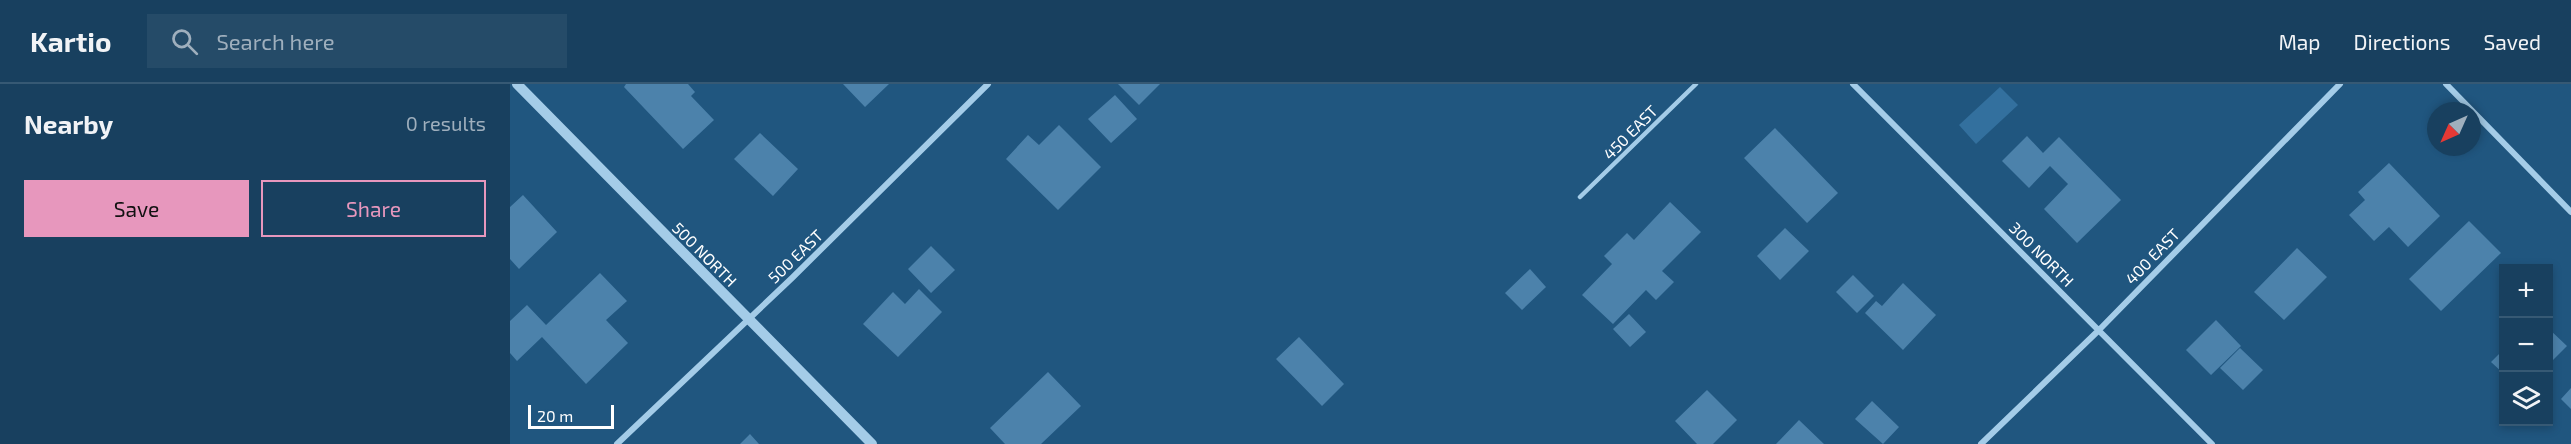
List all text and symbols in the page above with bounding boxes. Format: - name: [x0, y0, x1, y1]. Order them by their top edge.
- search box: [147, 14, 567, 68]
- text: Kartio: [30, 24, 111, 58]
- icon: search: [168, 25, 201, 58]
- text: Search here: [216, 28, 335, 54]
- text: Map: [2278, 29, 2321, 54]
- text: Directions: [2354, 29, 2450, 54]
- text: Saved: [2483, 29, 2541, 54]
- street label: 450 EAST: [1599, 101, 1661, 163]
- north arrow: [2427, 102, 2481, 156]
- text: Nearby: [24, 108, 113, 139]
- text: 0 results: [406, 111, 486, 135]
- button: Save: [24, 180, 249, 237]
- button: Share: [261, 180, 486, 237]
- street label: 500 NORTH: [669, 218, 741, 290]
- street label: 300 NORTH: [2006, 218, 2078, 290]
- street label: 400 EAST: [2121, 224, 2183, 288]
- street label: 500 EAST: [764, 225, 826, 287]
- map controls: [2499, 264, 2553, 426]
- button: +: [2499, 264, 2553, 318]
- button: −: [2499, 318, 2553, 372]
- button: layers: [2499, 372, 2553, 426]
- scale bar: [528, 402, 614, 430]
- text: 20 m: [537, 406, 573, 425]

